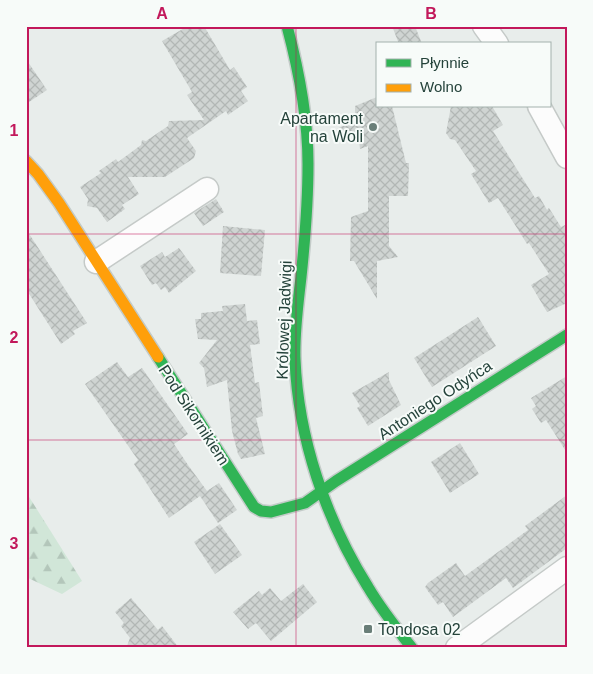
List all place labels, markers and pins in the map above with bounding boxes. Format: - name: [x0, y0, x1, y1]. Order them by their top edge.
- place label: Apartament na Woli: [280, 110, 364, 145]
- marker: Apartament na Woli: [367, 121, 379, 133]
- place label: Tondosa 02: [378, 621, 461, 638]
- marker: Tondosa 02: [362, 623, 374, 635]

